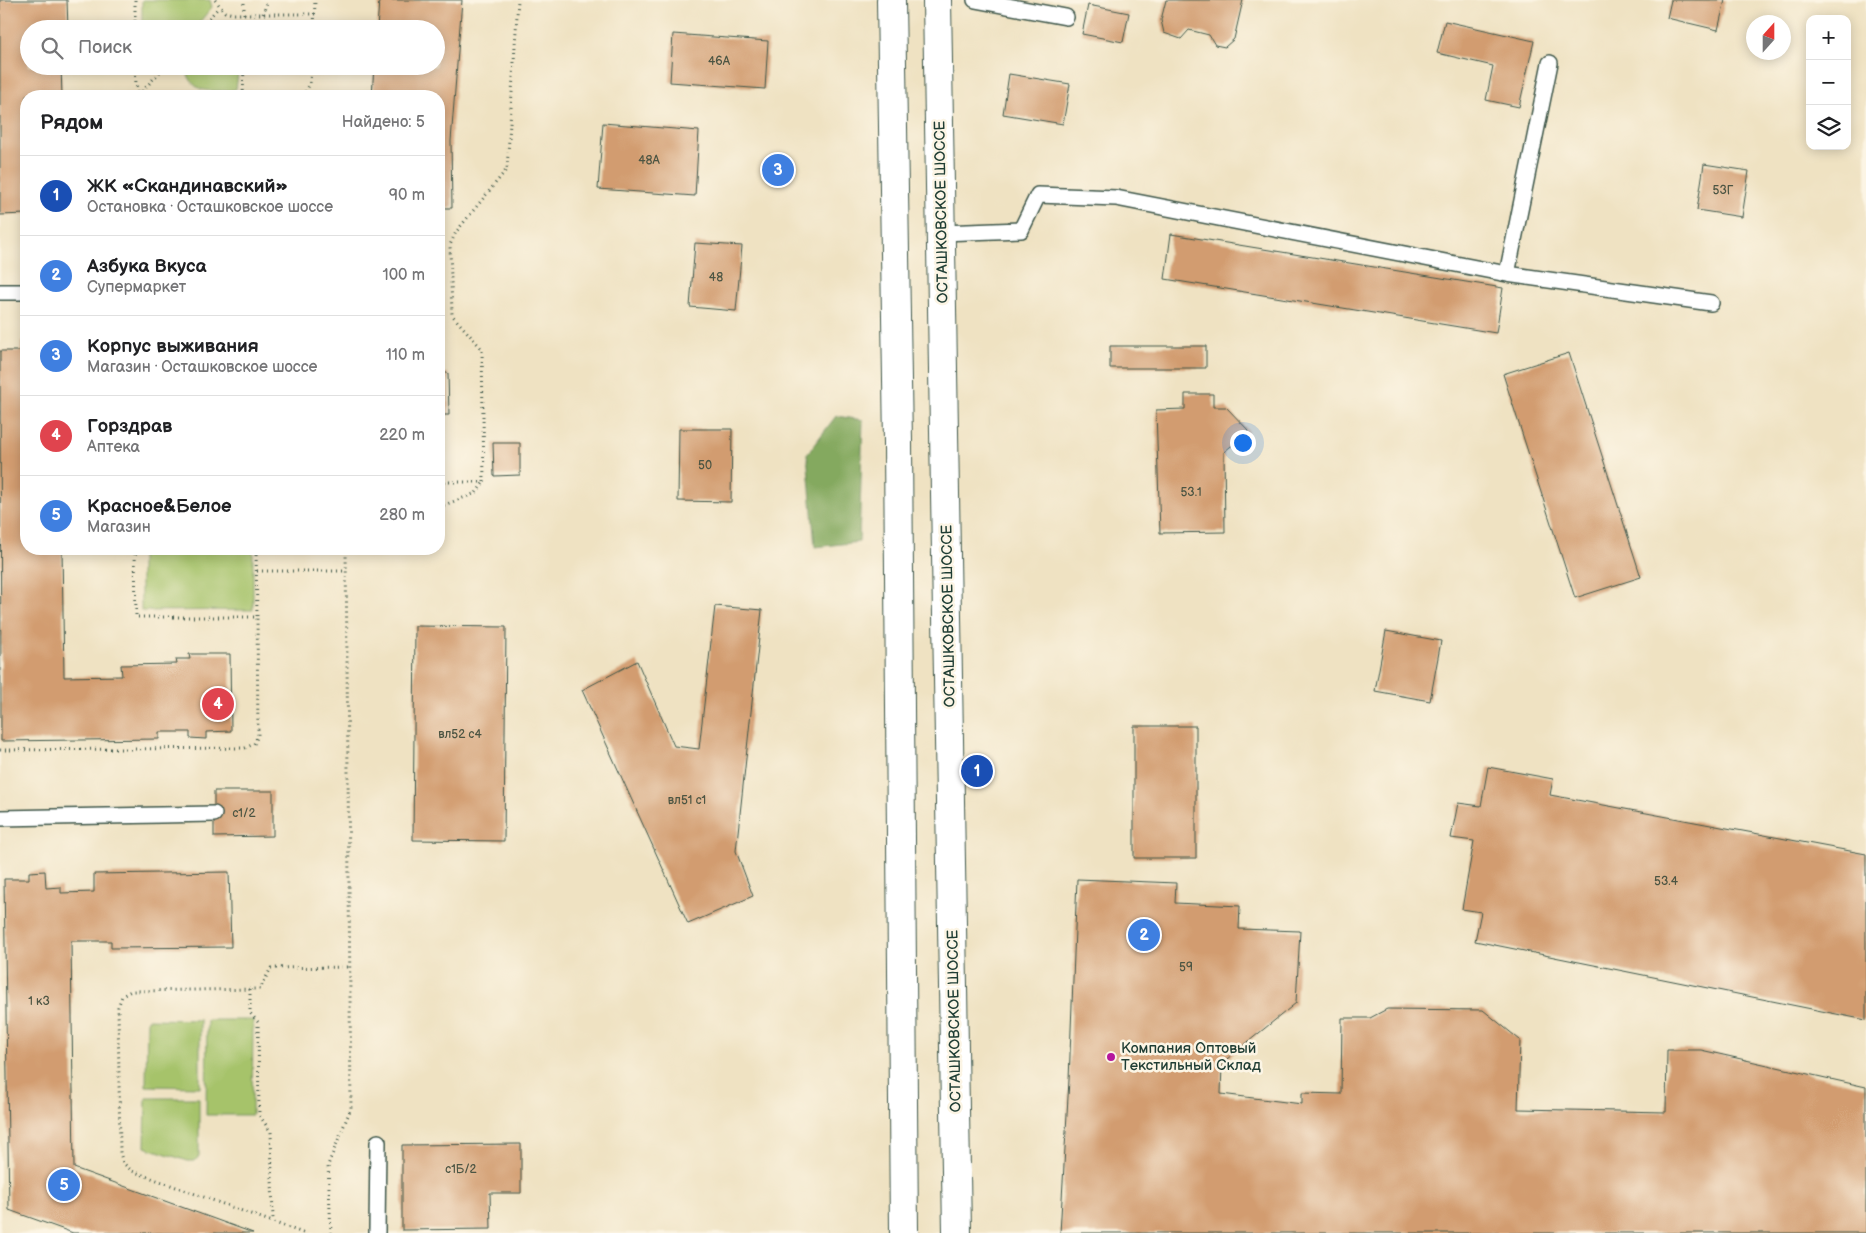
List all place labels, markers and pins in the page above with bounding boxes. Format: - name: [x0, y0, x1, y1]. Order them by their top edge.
- pin: 3: [762, 151, 794, 189]
- pin: 4: [202, 685, 234, 723]
- pin: 1: [961, 752, 993, 790]
- pin: 2: [1128, 916, 1160, 954]
- place label: Компания Оптовый Текстильный Склад: [1121, 1039, 1261, 1075]
- marker: Компания Оптовый Текстильный Склад: [1105, 1051, 1117, 1063]
- pin: 5: [48, 1166, 80, 1204]

